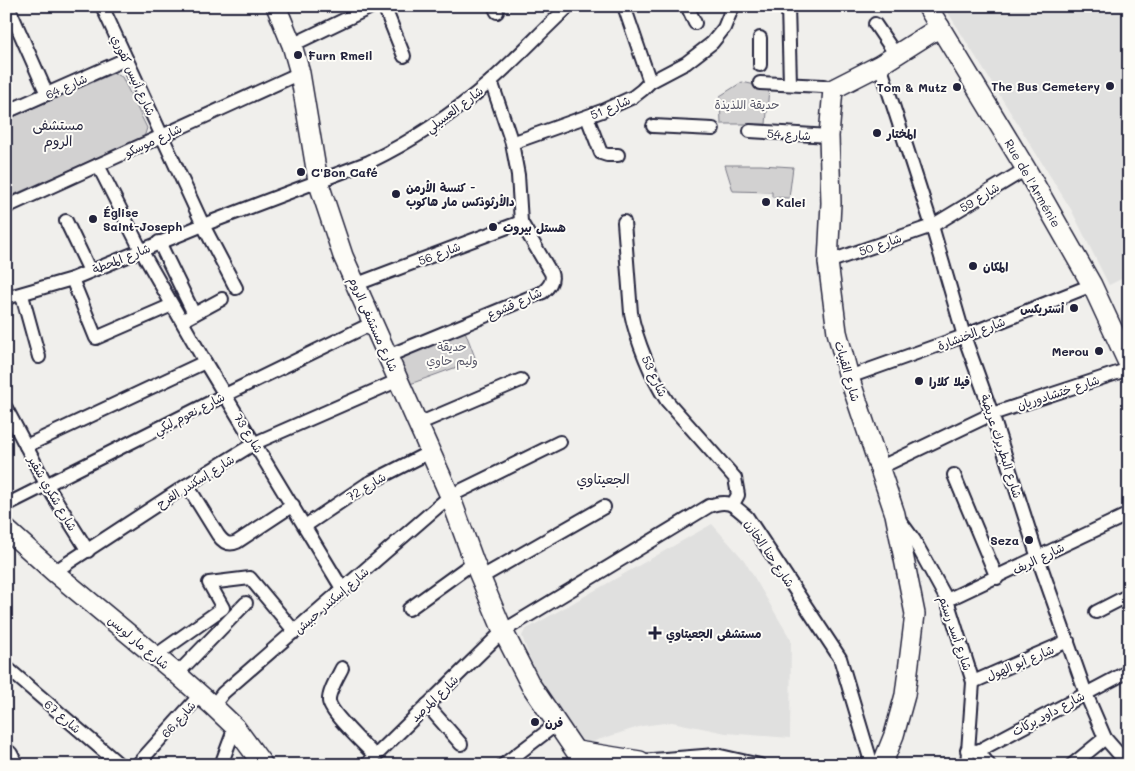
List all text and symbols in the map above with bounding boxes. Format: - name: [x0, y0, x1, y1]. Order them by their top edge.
- street label: شارع أنيس كفوري: [107, 32, 160, 119]
- place label: Furn Rmeil: [308, 47, 372, 63]
- marker: Furn Rmeil: [292, 49, 304, 61]
- street label: شارع 64: [43, 70, 90, 104]
- place label: The Bus Cemetery: [991, 78, 1100, 94]
- place label: Tom & Mutz: [877, 79, 947, 95]
- marker: The Bus Cemetery: [1104, 80, 1116, 92]
- marker: Tom & Mutz: [951, 81, 963, 93]
- street label: شارع العسيلي: [422, 82, 488, 139]
- street label: شارع 51: [587, 91, 633, 124]
- park label: حديقة اللذيذة: [714, 96, 780, 112]
- district label: مستشفى الروم: [32, 115, 84, 152]
- street label: شارع موسكو: [121, 120, 185, 162]
- street label: شارع 54: [767, 125, 811, 145]
- place label: المختار: [886, 125, 916, 141]
- marker: المختار: [871, 127, 883, 139]
- street label: Rue de l'Arménie: [1001, 136, 1065, 230]
- place label: C'Bon Café: [311, 164, 378, 180]
- marker: C'Bon Café: [295, 166, 307, 178]
- place label: كنسة الأرمن - دالأرثوذكس مار هاكوب: [406, 179, 515, 210]
- street label: شارع 59: [956, 179, 1003, 217]
- marker: كنسة الأرمن - دالأرثوذكس مار هاكوب: [390, 188, 402, 200]
- place label: Kalei: [776, 194, 806, 210]
- marker: Kalei: [760, 196, 772, 208]
- place label: Église Saint-Joseph: [103, 204, 182, 234]
- marker: Église Saint-Joseph: [87, 213, 99, 225]
- place label: هستل بيروت: [503, 219, 566, 235]
- marker: هستل بيروت: [487, 221, 499, 233]
- street label: شارع 50: [856, 229, 904, 261]
- street label: شارع 56: [416, 238, 463, 270]
- street label: شارع المحطة: [90, 239, 153, 279]
- place label: المكان: [983, 258, 1008, 274]
- marker: المكان: [967, 260, 979, 272]
- street label: شارع مستشفى الروم: [344, 274, 402, 375]
- street label: شارع قشوع: [484, 284, 545, 324]
- place label: أستريكس: [1020, 300, 1065, 316]
- marker: أستريكس: [1068, 302, 1080, 314]
- street label: شارع الخنشارة: [935, 313, 1008, 355]
- park label: حديقة وليم حاوي: [426, 338, 478, 370]
- street label: شارع القبيات: [830, 339, 864, 404]
- place label: Merou: [1052, 343, 1089, 359]
- marker: Merou: [1093, 345, 1105, 357]
- street label: شارع 53: [637, 353, 672, 400]
- street label: شارع ختشادوريان: [1015, 371, 1102, 415]
- place label: فيلا كلارا: [929, 373, 970, 389]
- marker: فيلا كلارا: [913, 375, 925, 387]
- street label: شارع نعوم لبكي: [151, 388, 229, 441]
- street label: شارع البطريرك عريضة: [976, 392, 1026, 501]
- street label: شارع 73: [229, 410, 267, 457]
- street label: شارع إسكندر الفرح: [153, 451, 238, 513]
- street label: شارع شكري شقير: [23, 452, 81, 535]
- street label: شارع 72: [343, 468, 390, 506]
- district label: الجعيتاوي: [576, 469, 630, 490]
- street label: شارع حنا الخازن: [740, 516, 799, 591]
- place label: Seza: [990, 532, 1019, 548]
- marker: Seza: [1023, 534, 1035, 546]
- street label: شارع الريف: [1009, 539, 1067, 579]
- street label: شارع إسكندر حبيش: [290, 563, 373, 638]
- street label: شارع أسد رستم: [934, 594, 976, 673]
- street label: شارع مار لويس: [104, 612, 173, 674]
- place label: مستشفى الجعيتاوي: [666, 625, 762, 643]
- marker: مستشفى الجعيتاوي: [648, 626, 662, 640]
- street label: شارع أبو الهول: [984, 641, 1057, 685]
- street label: شارع المرصد: [407, 671, 463, 726]
- street label: شارع داود بركات: [1009, 687, 1088, 741]
- street label: شارع 67: [40, 696, 85, 738]
- street label: شارع 66: [157, 697, 200, 742]
- place label: فرن: [545, 714, 563, 730]
- marker: فرن: [529, 716, 541, 728]

